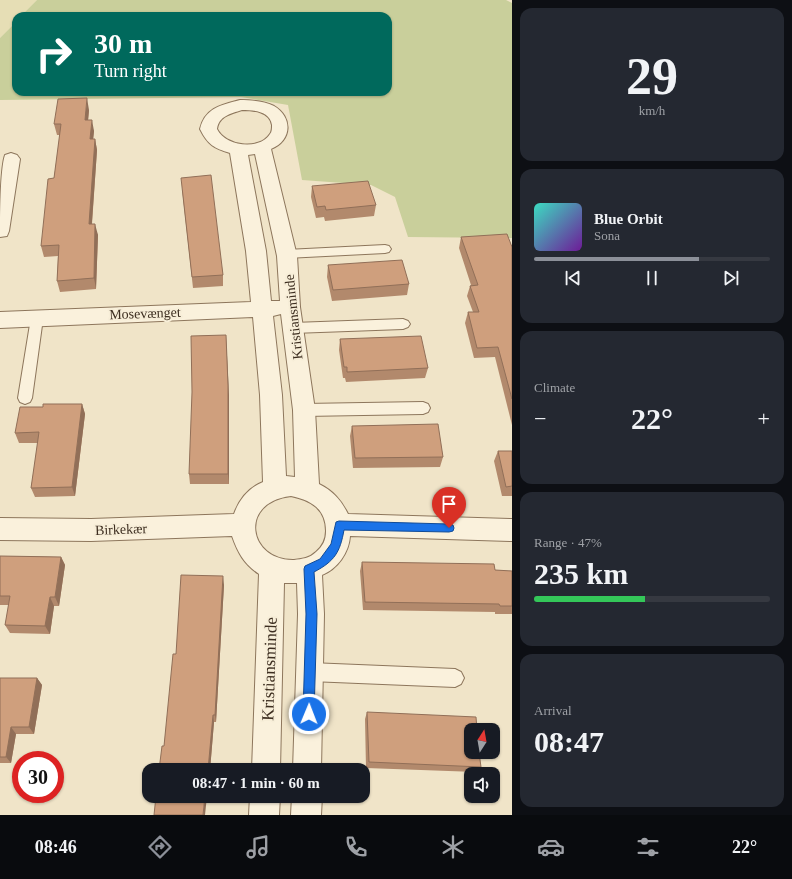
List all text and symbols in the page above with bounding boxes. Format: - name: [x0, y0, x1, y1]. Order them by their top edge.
- icon: right: [28, 28, 80, 80]
- text: 30 m: [94, 28, 152, 59]
- text: 29: [626, 48, 678, 105]
- text: Turn right: [94, 61, 167, 81]
- text: km/h: [639, 103, 665, 118]
- text: Blue Orbit: [594, 211, 663, 227]
- text: Sona: [594, 228, 620, 243]
- icon: previous: [562, 267, 584, 289]
- icon: pause: [641, 267, 663, 289]
- icon: next: [720, 267, 742, 289]
- street label: Kristiansminde: [282, 274, 305, 360]
- street label: Mosevænget: [109, 305, 181, 322]
- text: Climate: [534, 380, 575, 395]
- text: 22°: [631, 402, 673, 435]
- text: −: [534, 406, 546, 431]
- text: +: [758, 406, 770, 431]
- pin: [432, 487, 466, 528]
- icon: arrive: [438, 493, 460, 515]
- street label: Birkekær: [95, 521, 148, 538]
- text: Range · 47%: [534, 535, 602, 550]
- text: 235 km: [534, 557, 628, 590]
- street label: Kristiansminde: [258, 617, 281, 721]
- position arrow: [288, 693, 330, 735]
- text: Arrival: [534, 703, 572, 718]
- north arrow: [464, 723, 500, 759]
- map controls: [464, 723, 500, 803]
- text: 08:47: [534, 725, 604, 758]
- speed limit sign: 30: [12, 751, 64, 803]
- button: sound: [464, 767, 500, 803]
- text: 08:47 · 1 min · 60 m: [192, 775, 320, 791]
- icon: directions: [146, 833, 174, 861]
- icon: music: [244, 833, 272, 861]
- icon: phone: [342, 833, 370, 861]
- icon: climate: [439, 833, 467, 861]
- icon: car: [537, 833, 565, 861]
- icon: filters: [634, 833, 662, 861]
- text: 08:46: [35, 837, 77, 857]
- text: 22°: [732, 837, 757, 857]

